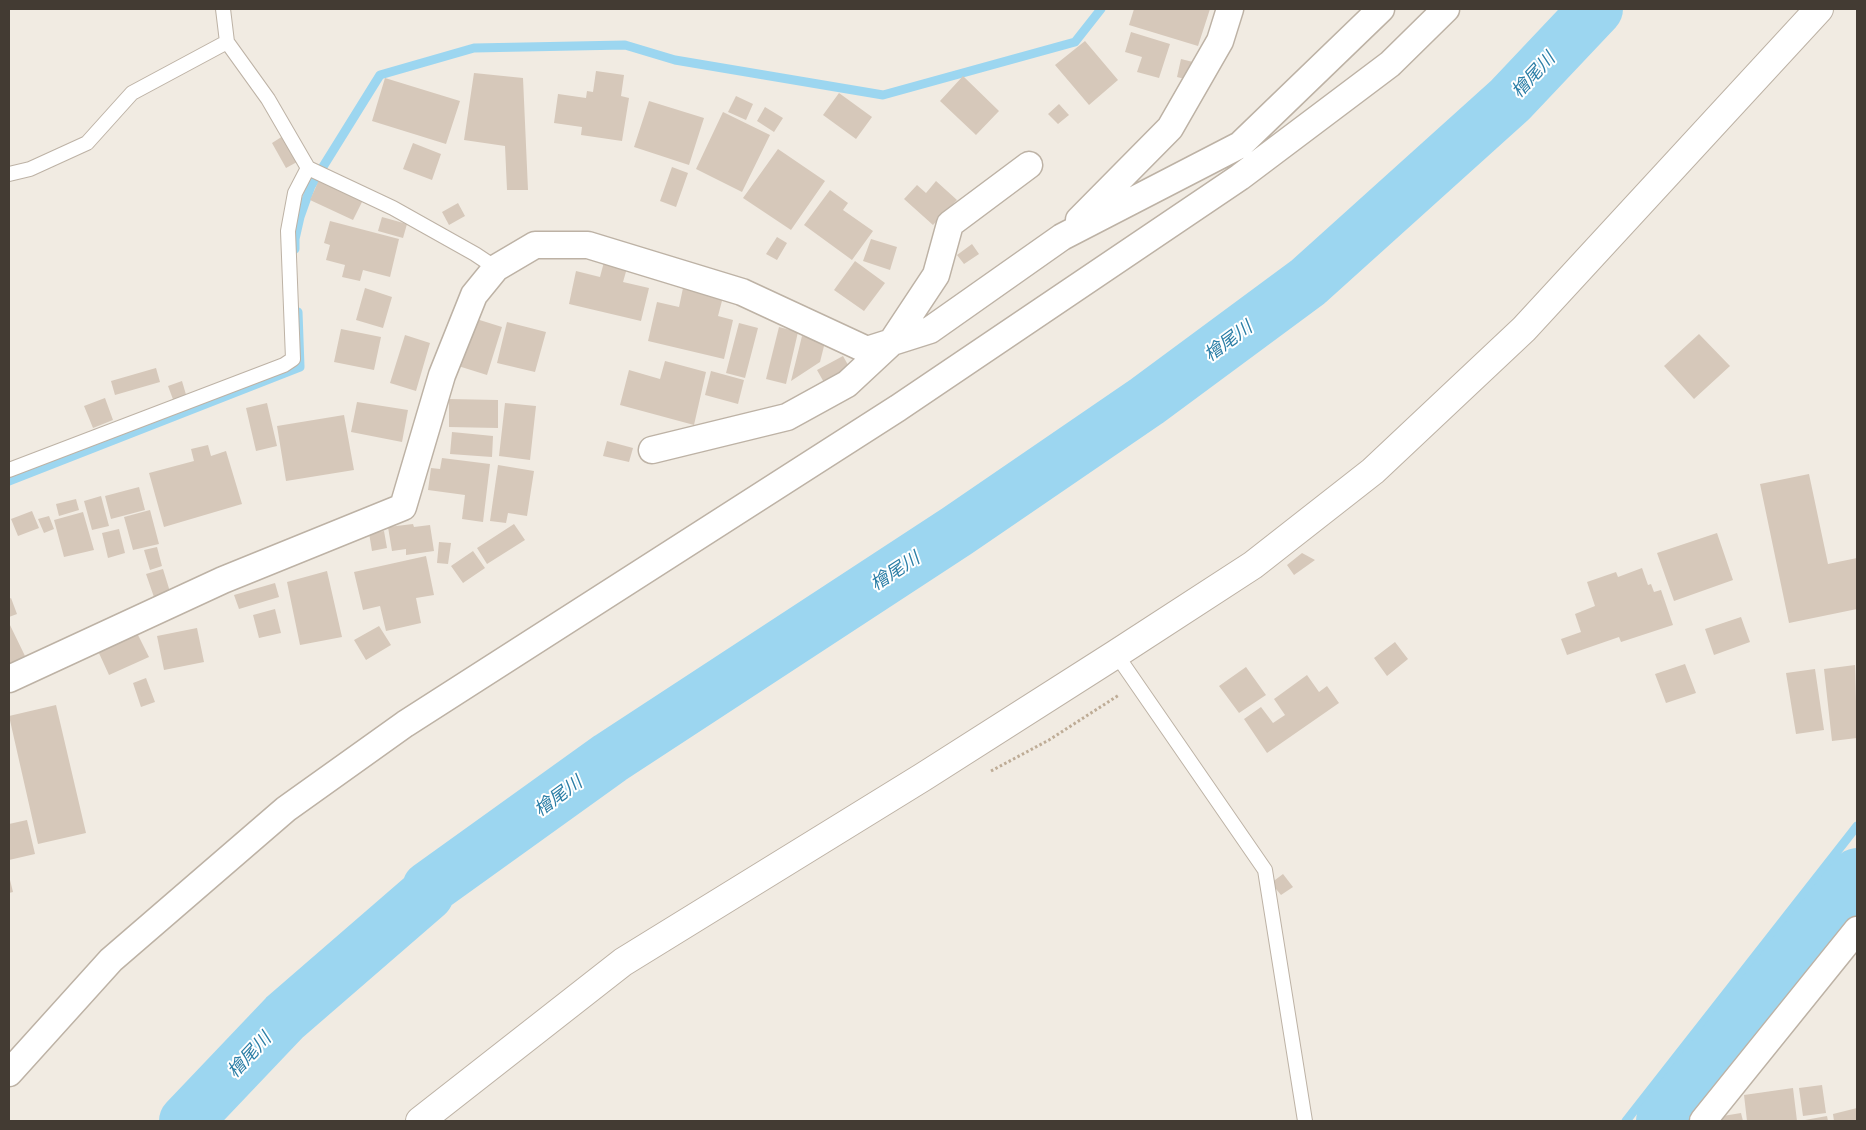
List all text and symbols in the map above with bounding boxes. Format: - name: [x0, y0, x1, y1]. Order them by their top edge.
- water label: 檜尾川: [1507, 48, 1559, 102]
- water label: 檜尾川: [1200, 316, 1256, 366]
- water label: 檜尾川: [866, 547, 924, 595]
- water label: 檜尾川: [530, 771, 586, 821]
- water label: 檜尾川: [223, 1028, 275, 1082]

